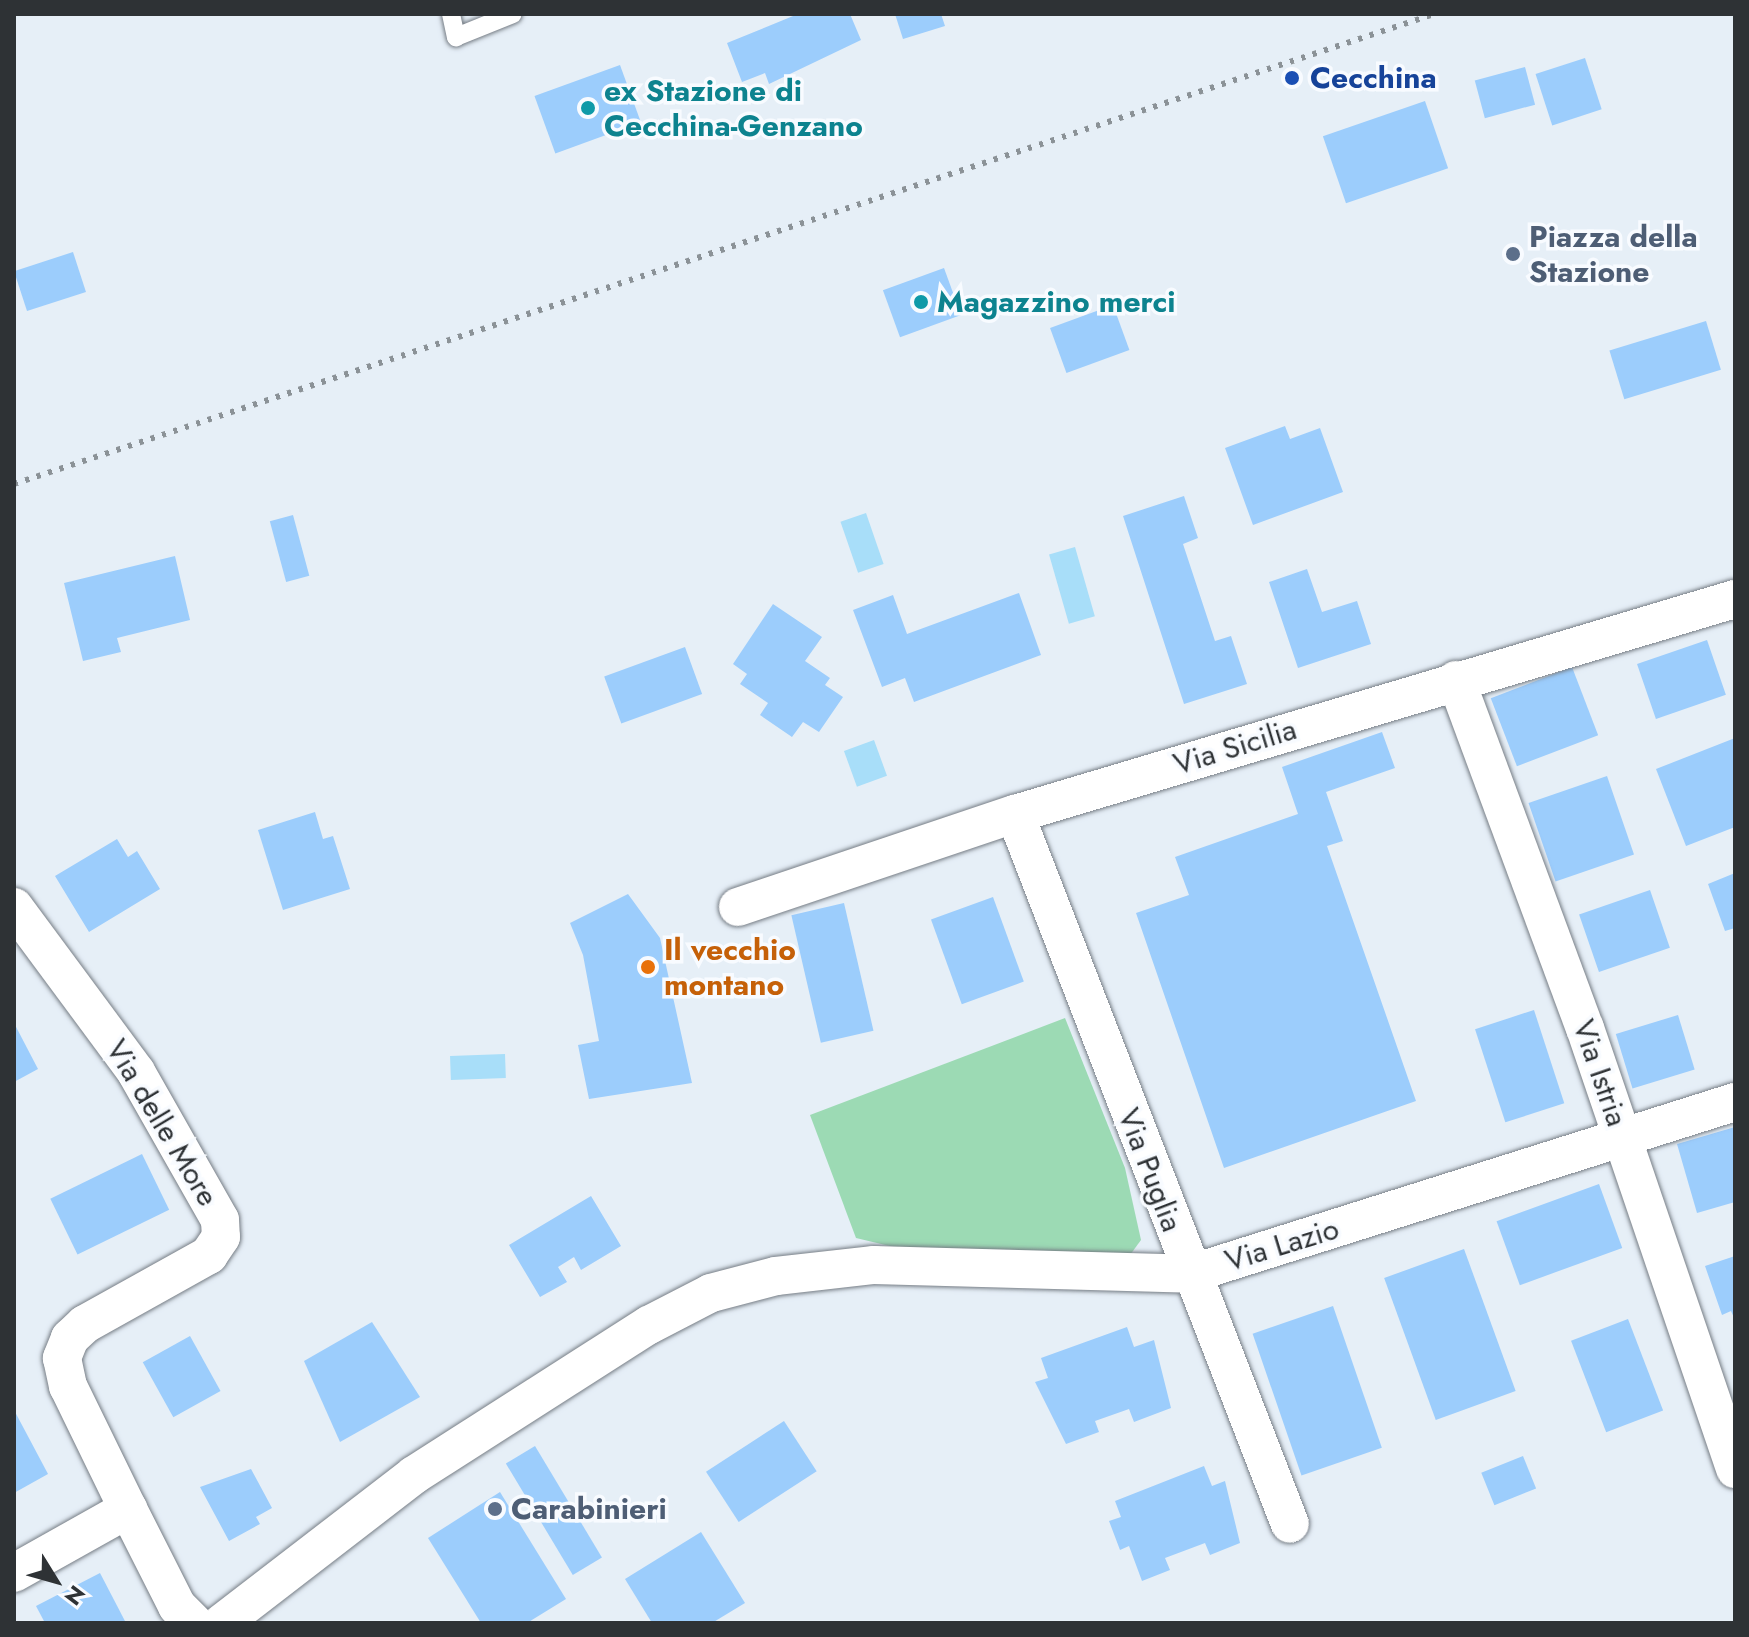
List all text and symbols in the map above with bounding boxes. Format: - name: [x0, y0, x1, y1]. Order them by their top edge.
- place label: Cecchina: [1310, 60, 1437, 96]
- marker: Cecchina: [1281, 67, 1303, 89]
- place label: ex Stazione di Cecchina-Genzano: [604, 73, 863, 144]
- marker: ex Stazione di Cecchina-Genzano: [579, 99, 597, 117]
- place label: Piazza della Stazione: [1529, 219, 1698, 290]
- marker: Piazza della Stazione: [1504, 245, 1522, 263]
- place label: Magazzino merci: [937, 284, 1176, 320]
- marker: Magazzino merci: [912, 293, 930, 311]
- street label: Via Sicilia: [1169, 711, 1301, 783]
- place label: Il vecchio montano: [664, 932, 796, 1002]
- marker: Il vecchio montano: [639, 958, 657, 976]
- street label: Via Istria: [1565, 1015, 1635, 1131]
- street label: Via delle More: [98, 1033, 226, 1213]
- street label: Via Puglia: [1110, 1103, 1190, 1237]
- street label: Via Lazio: [1221, 1211, 1343, 1279]
- place label: Carabinieri: [511, 1491, 667, 1527]
- marker: Carabinieri: [486, 1500, 504, 1518]
- north arrow: [16, 1541, 96, 1621]
- text: N: [57, 1579, 93, 1612]

